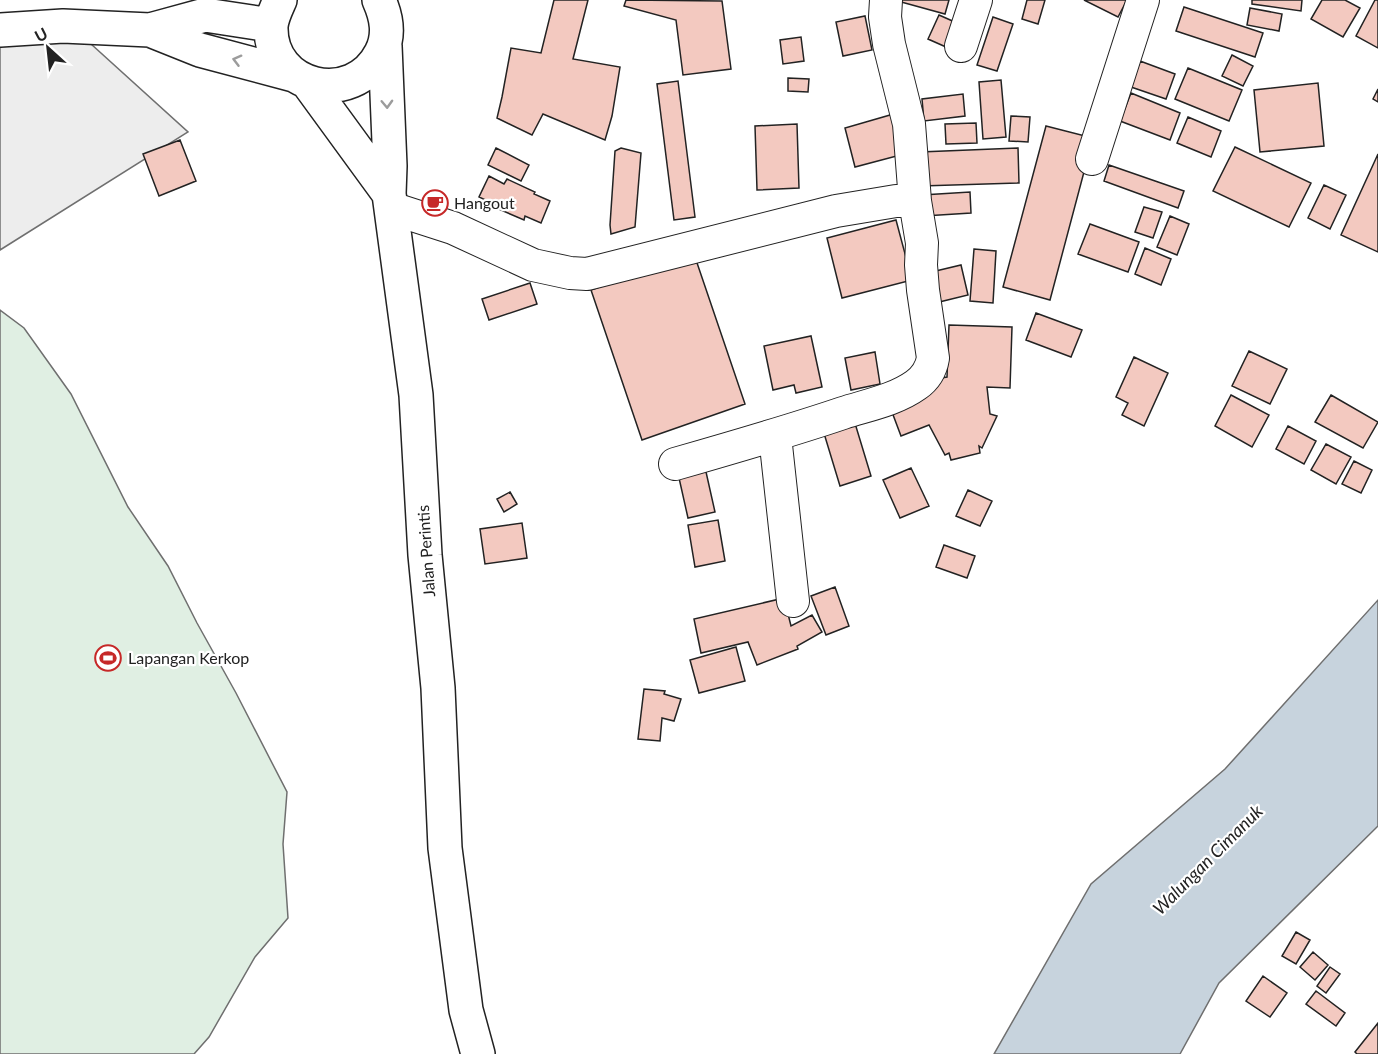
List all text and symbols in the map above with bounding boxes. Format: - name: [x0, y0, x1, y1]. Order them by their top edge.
- north arrow: [18, 18, 78, 78]
- text: U: [31, 23, 51, 45]
- one-way arrow: [233, 55, 243, 68]
- one-way arrow: [381, 100, 393, 109]
- cafe icon: Hangout: [420, 188, 450, 218]
- place label: Hangout: [454, 193, 515, 212]
- street label: Jalan Perintis: [413, 504, 438, 598]
- sports icon: Lapangan Kerkop: [93, 643, 123, 673]
- place label: Lapangan Kerkop: [128, 648, 249, 667]
- water label: Walungan Cimanuk: [1148, 799, 1267, 919]

